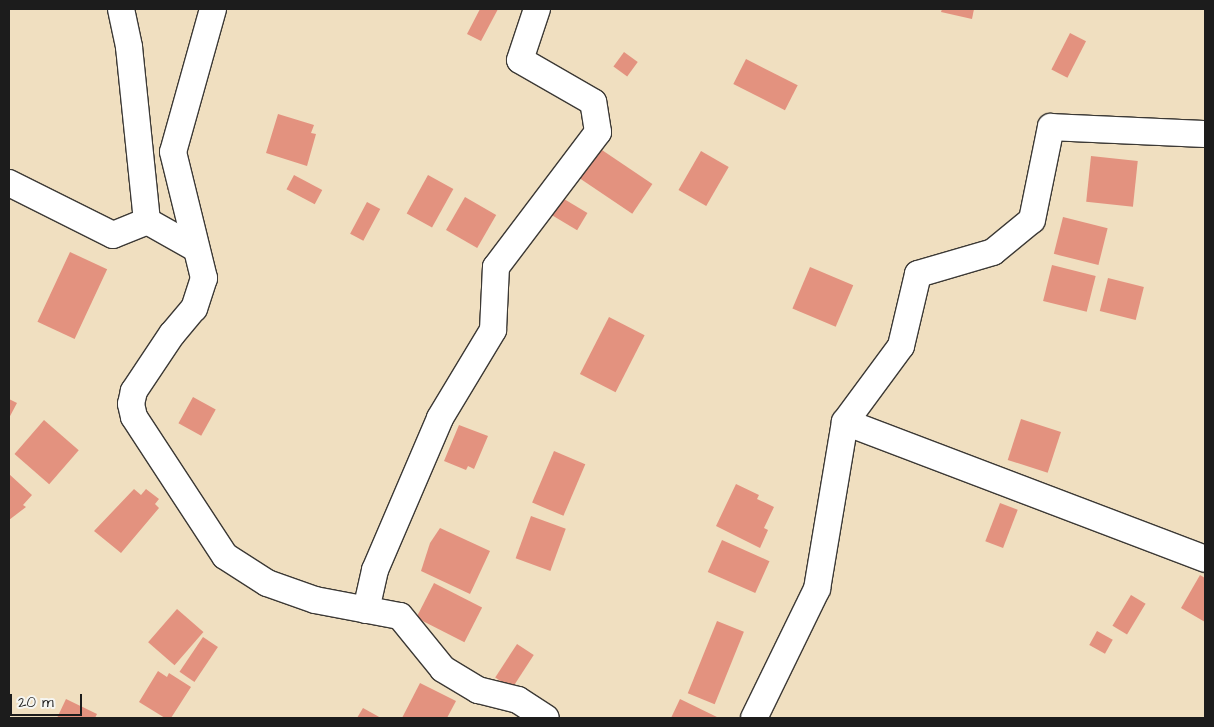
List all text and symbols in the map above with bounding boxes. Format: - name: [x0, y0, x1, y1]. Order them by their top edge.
- scale bar: [12, 684, 85, 716]
- text: 20 m: [18, 692, 54, 713]

